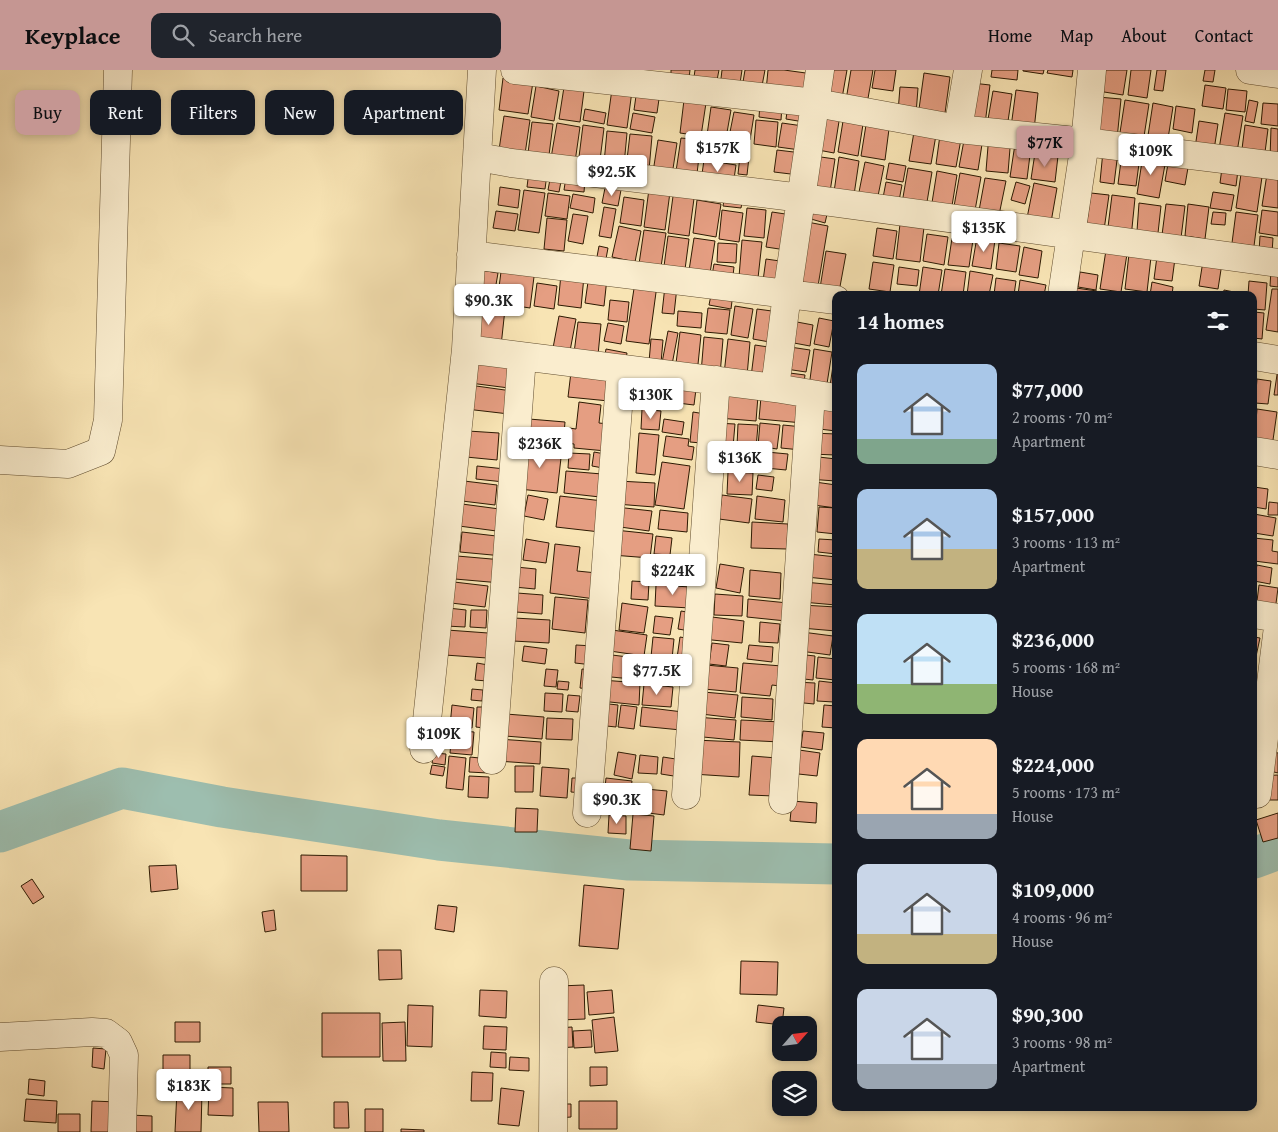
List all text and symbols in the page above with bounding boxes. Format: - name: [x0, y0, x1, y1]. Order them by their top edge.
- search box: [151, 13, 501, 58]
- text: Keyplace: [25, 18, 121, 53]
- icon: search: [169, 21, 197, 49]
- text: Search here: [209, 21, 302, 49]
- text: Home: [988, 22, 1032, 49]
- text: Map: [1060, 22, 1093, 49]
- text: About: [1121, 22, 1167, 49]
- text: Contact: [1195, 22, 1253, 49]
- chip: Buy: [15, 90, 80, 135]
- chip: Rent: [90, 90, 161, 135]
- chip: Filters: [171, 90, 255, 135]
- chip: New: [265, 90, 334, 135]
- chip: Apartment: [344, 90, 463, 135]
- pin: $77K: [1015, 126, 1075, 168]
- text: $77K: [1028, 130, 1062, 154]
- pin: $157K: [683, 131, 753, 173]
- pin: $109K: [1116, 134, 1186, 176]
- text: $157K: [696, 135, 740, 159]
- text: $109K: [1129, 138, 1173, 162]
- pin: $92.5K: [571, 154, 653, 197]
- text: $92.5K: [588, 159, 636, 183]
- pin: $135K: [949, 210, 1019, 253]
- text: $135K: [962, 215, 1006, 239]
- pin: $90.3K: [448, 284, 530, 326]
- text: $90.3K: [465, 288, 513, 312]
- text: 14 homes: [857, 306, 944, 337]
- icon: filters: [1204, 307, 1232, 335]
- text: $77,000: [1012, 374, 1083, 405]
- pin: $130K: [616, 378, 686, 420]
- text: $130K: [629, 382, 673, 406]
- icon: home: [897, 384, 957, 444]
- text: 2 rooms · 70 m²: [1012, 405, 1112, 429]
- pin: $236K: [505, 426, 575, 469]
- text: Apartment: [1012, 429, 1085, 453]
- text: $236K: [518, 431, 562, 455]
- pin: $136K: [705, 440, 775, 483]
- text: $136K: [718, 445, 762, 469]
- text: $157,000: [1012, 499, 1094, 530]
- icon: home: [897, 509, 957, 569]
- text: 3 rooms · 113 m²: [1012, 530, 1120, 554]
- pin: $224K: [638, 554, 708, 596]
- text: Apartment: [1012, 554, 1085, 578]
- text: $224K: [651, 558, 695, 582]
- text: $236,000: [1012, 624, 1094, 655]
- icon: home: [897, 634, 957, 694]
- pin: $77.5K: [616, 654, 698, 696]
- text: 5 rooms · 168 m²: [1012, 655, 1120, 679]
- text: $77.5K: [633, 658, 681, 682]
- text: House: [1012, 679, 1053, 703]
- pin: $109K: [404, 716, 474, 759]
- text: $109K: [417, 721, 461, 745]
- text: $224,000: [1012, 749, 1094, 780]
- icon: home: [897, 759, 957, 819]
- text: 5 rooms · 173 m²: [1012, 780, 1120, 804]
- pin: $90.3K: [576, 782, 658, 825]
- text: $90.3K: [593, 787, 641, 811]
- text: House: [1012, 804, 1053, 828]
- text: $109,000: [1012, 874, 1094, 905]
- icon: home: [897, 884, 957, 944]
- text: 4 rooms · 96 m²: [1012, 905, 1112, 929]
- text: House: [1012, 929, 1053, 953]
- text: $90,300: [1012, 999, 1083, 1030]
- icon: home: [897, 1009, 957, 1069]
- north arrow: [772, 1016, 818, 1061]
- map controls: [772, 1016, 817, 1116]
- text: 3 rooms · 98 m²: [1012, 1030, 1112, 1054]
- text: Apartment: [1012, 1054, 1085, 1078]
- pin: $183K: [154, 1068, 224, 1111]
- button: layers: [772, 1071, 817, 1116]
- text: $183K: [167, 1073, 211, 1097]

